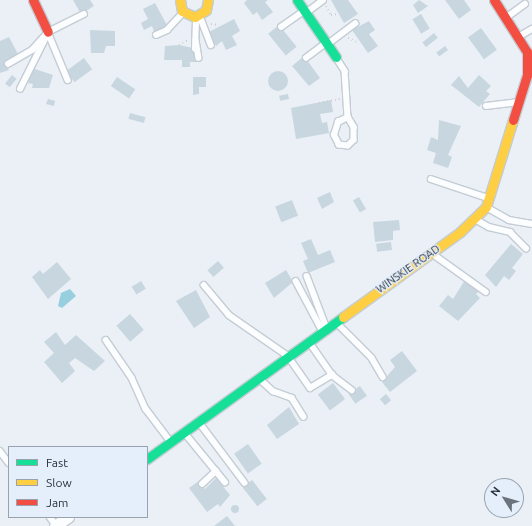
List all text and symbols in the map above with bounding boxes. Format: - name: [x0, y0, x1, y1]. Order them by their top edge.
- street label: WINSKIE ROAD: [374, 242, 442, 296]
- legend: [8, 446, 148, 518]
- text: Fast: [46, 456, 68, 469]
- text: Slow: [46, 476, 72, 489]
- north arrow: [484, 478, 524, 518]
- text: N: [488, 484, 502, 498]
- text: Jam: [46, 496, 68, 509]

